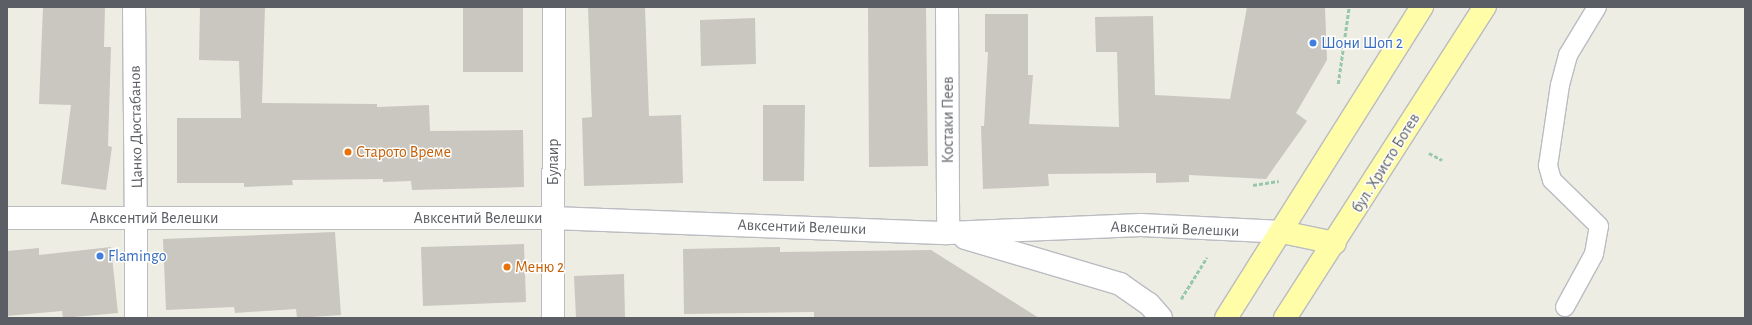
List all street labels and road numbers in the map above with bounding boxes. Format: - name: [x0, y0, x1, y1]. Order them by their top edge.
- street label: Цанко Дюстабанов: [125, 65, 147, 189]
- street label: Костаки Пеев: [938, 77, 958, 163]
- street label: бул. Христо Ботев: [1348, 110, 1424, 216]
- street label: Булаир: [543, 139, 563, 185]
- street label: Авксентий Велешки: [89, 208, 219, 228]
- street label: Авксентий Велешки: [413, 208, 543, 228]
- street label: Авксентий Велешки: [737, 215, 867, 239]
- street label: Авксентий Велешки: [1110, 217, 1240, 241]

